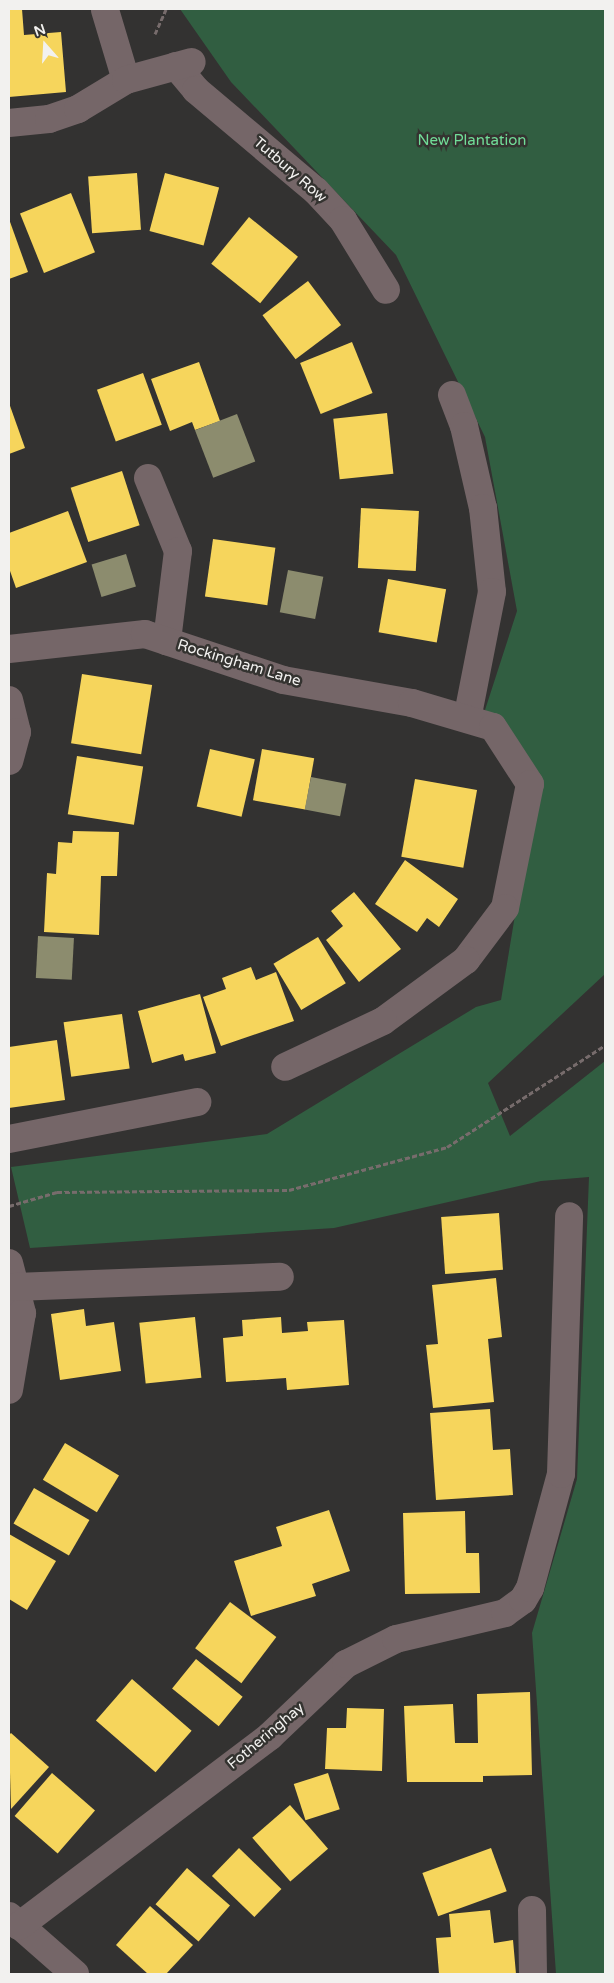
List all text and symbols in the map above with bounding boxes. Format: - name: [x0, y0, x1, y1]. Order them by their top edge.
- north arrow: [20, 20, 70, 70]
- text: N: [32, 20, 48, 40]
- park label: New Plantation: [418, 132, 526, 150]
- street label: Tutbury Row: [250, 133, 330, 207]
- street label: Rockingham Lane: [175, 636, 303, 690]
- street label: Fotheringhay: [224, 1699, 308, 1773]

